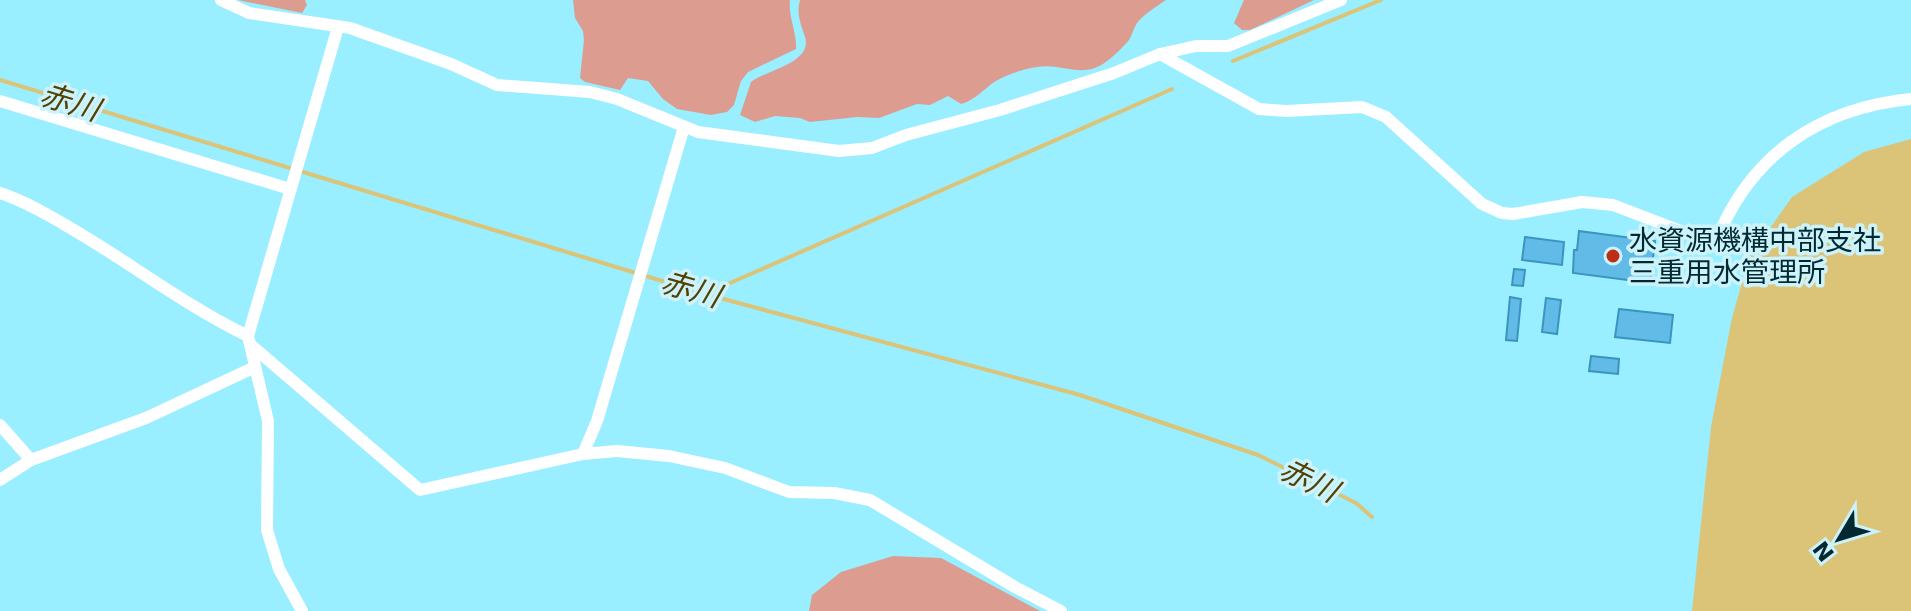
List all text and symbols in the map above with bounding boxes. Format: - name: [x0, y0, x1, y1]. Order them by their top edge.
- water label: 赤川: [36, 76, 107, 128]
- place label: 水資源機構中部支社 三重用水管理所: [1629, 224, 1881, 289]
- marker: 水資源機構中部支社 三重用水管理所: [1604, 247, 1622, 265]
- water label: 赤川: [657, 264, 728, 315]
- water label: 赤川: [1274, 451, 1346, 510]
- north arrow: [1799, 499, 1879, 579]
- text: N: [1808, 536, 1839, 566]

